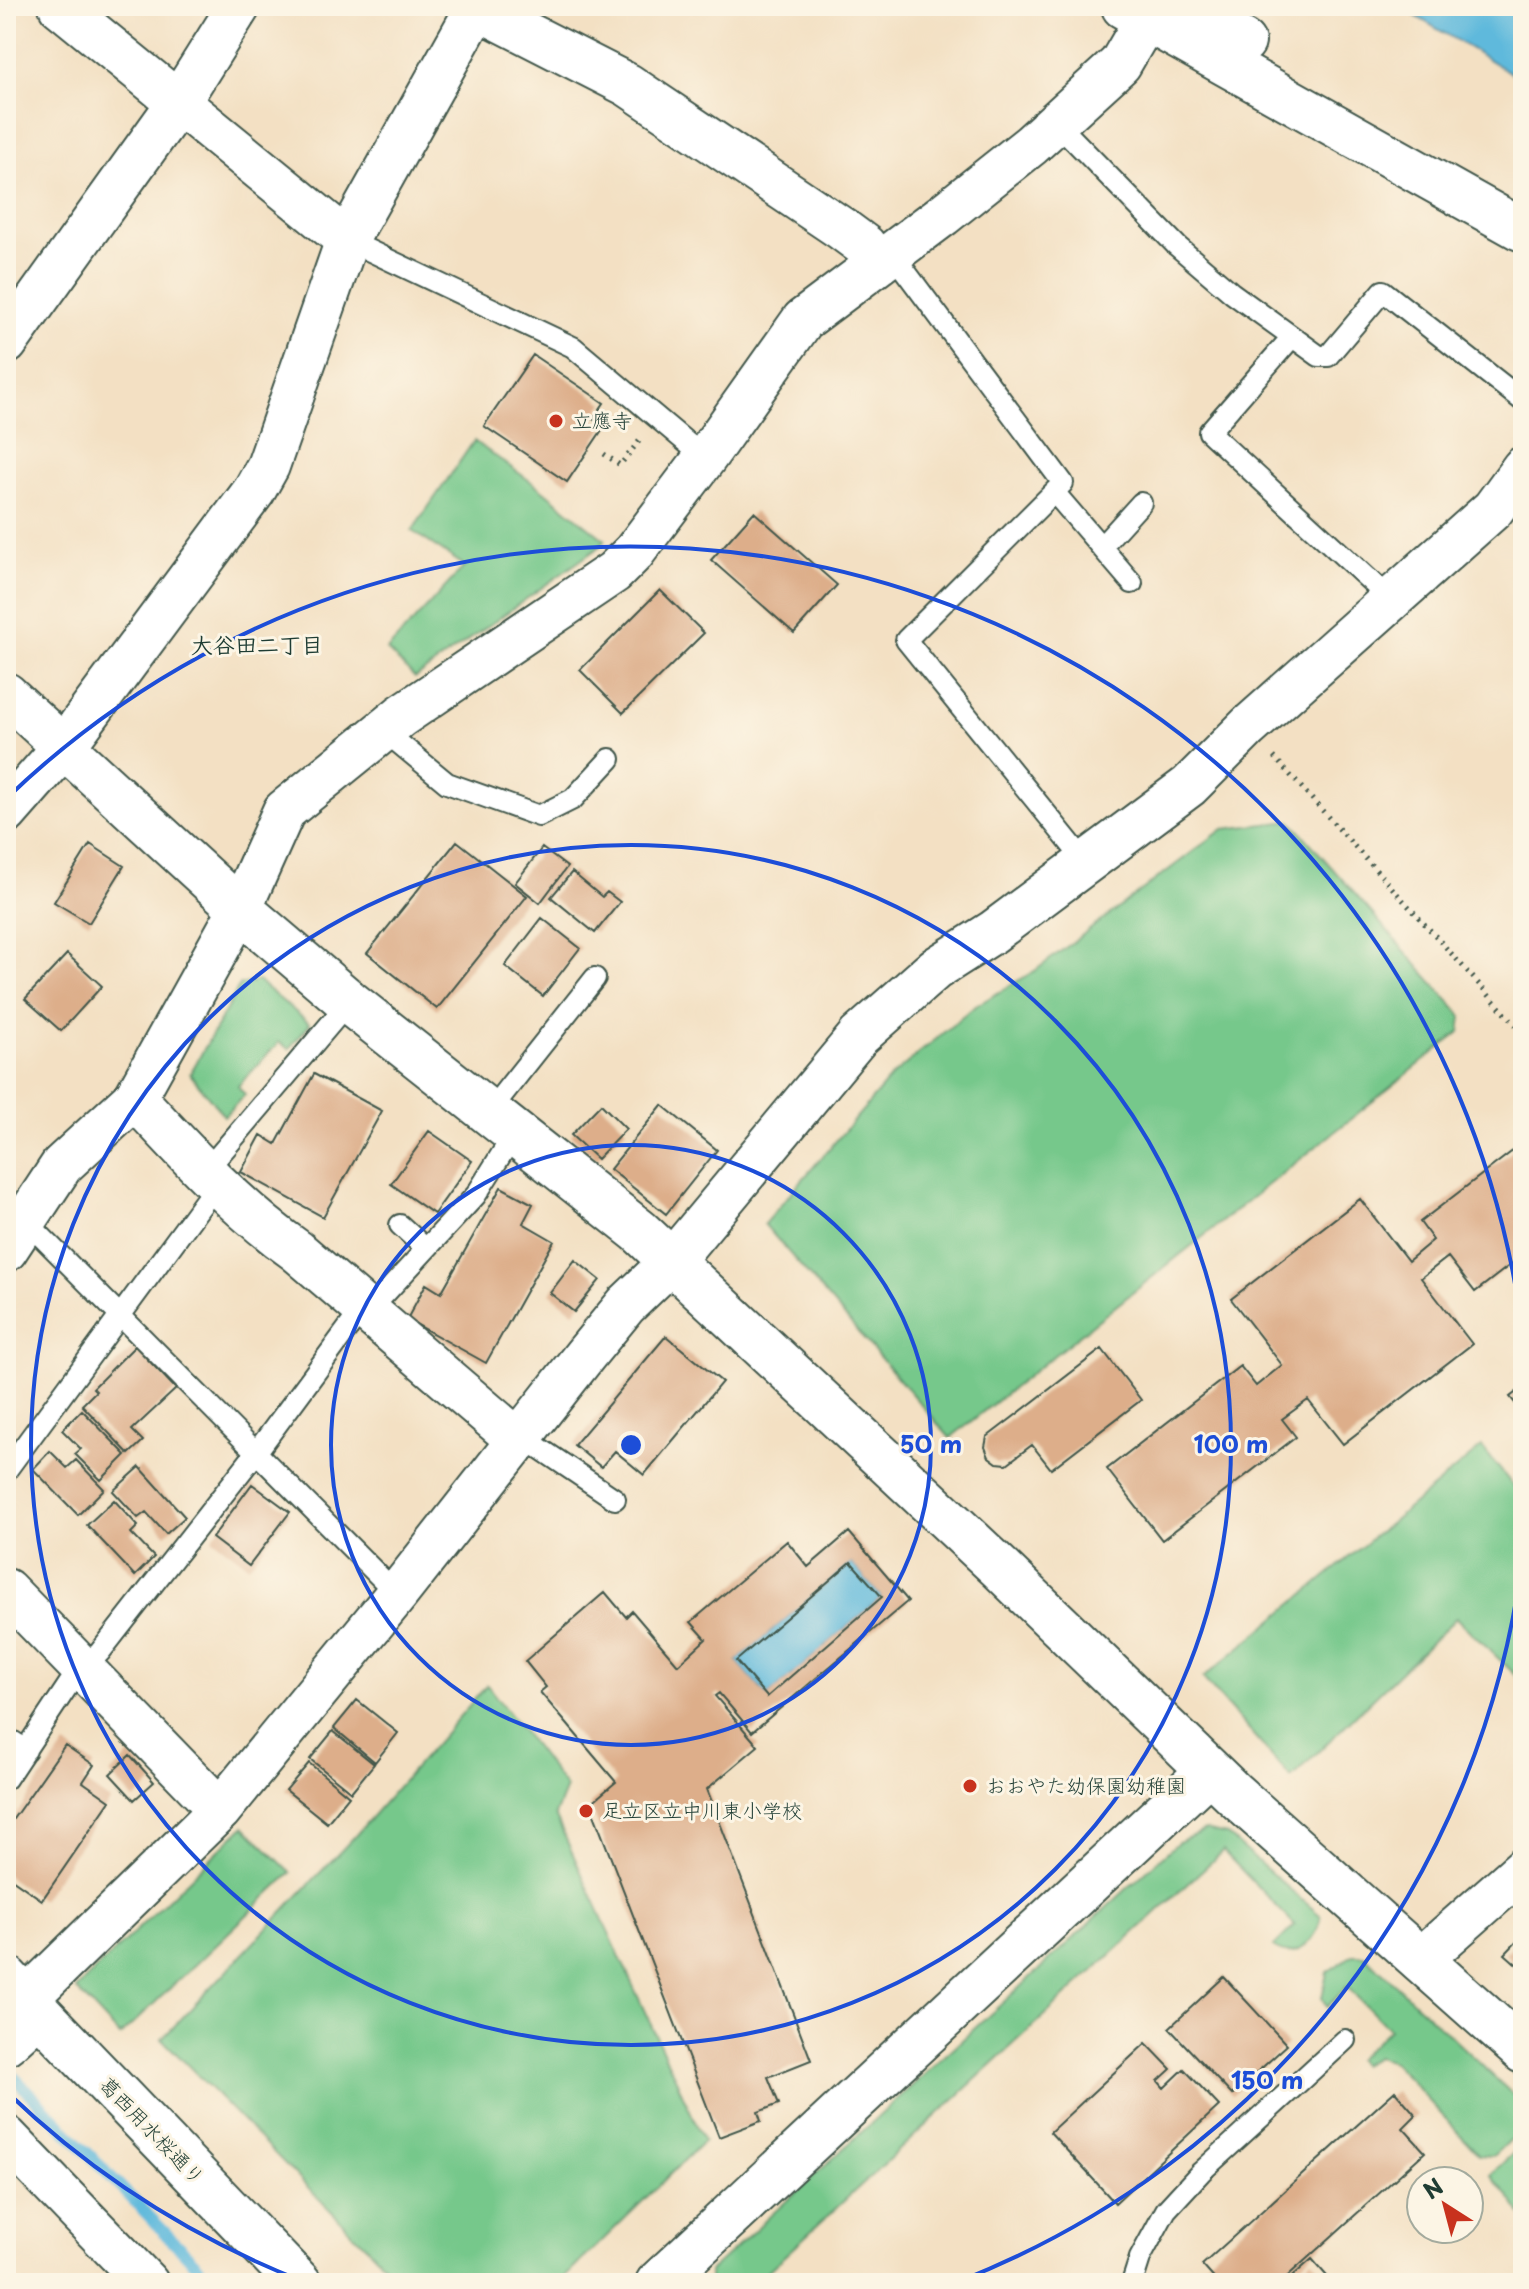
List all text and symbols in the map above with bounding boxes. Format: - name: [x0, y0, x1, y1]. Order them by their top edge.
- place label: 立應寺: [572, 405, 632, 435]
- marker: 立應寺: [547, 412, 565, 430]
- district label: 大谷田二丁目: [191, 627, 323, 660]
- text: 50 m: [900, 1425, 962, 1461]
- text: 100 m: [1194, 1425, 1268, 1461]
- centre of rings: [617, 1431, 645, 1459]
- place label: おおやた幼保園幼稚園: [986, 1770, 1186, 1800]
- marker: おおやた幼保園幼稚園: [961, 1777, 979, 1795]
- place label: 足立区立中川東小学校: [602, 1795, 802, 1825]
- marker: 足立区立中川東小学校: [577, 1802, 595, 1820]
- text: 150 m: [1231, 2061, 1303, 2097]
- street label: 葛西用水桜通り: [93, 2070, 212, 2191]
- north arrow: [1405, 2165, 1485, 2245]
- text: N: [1416, 2169, 1449, 2206]

